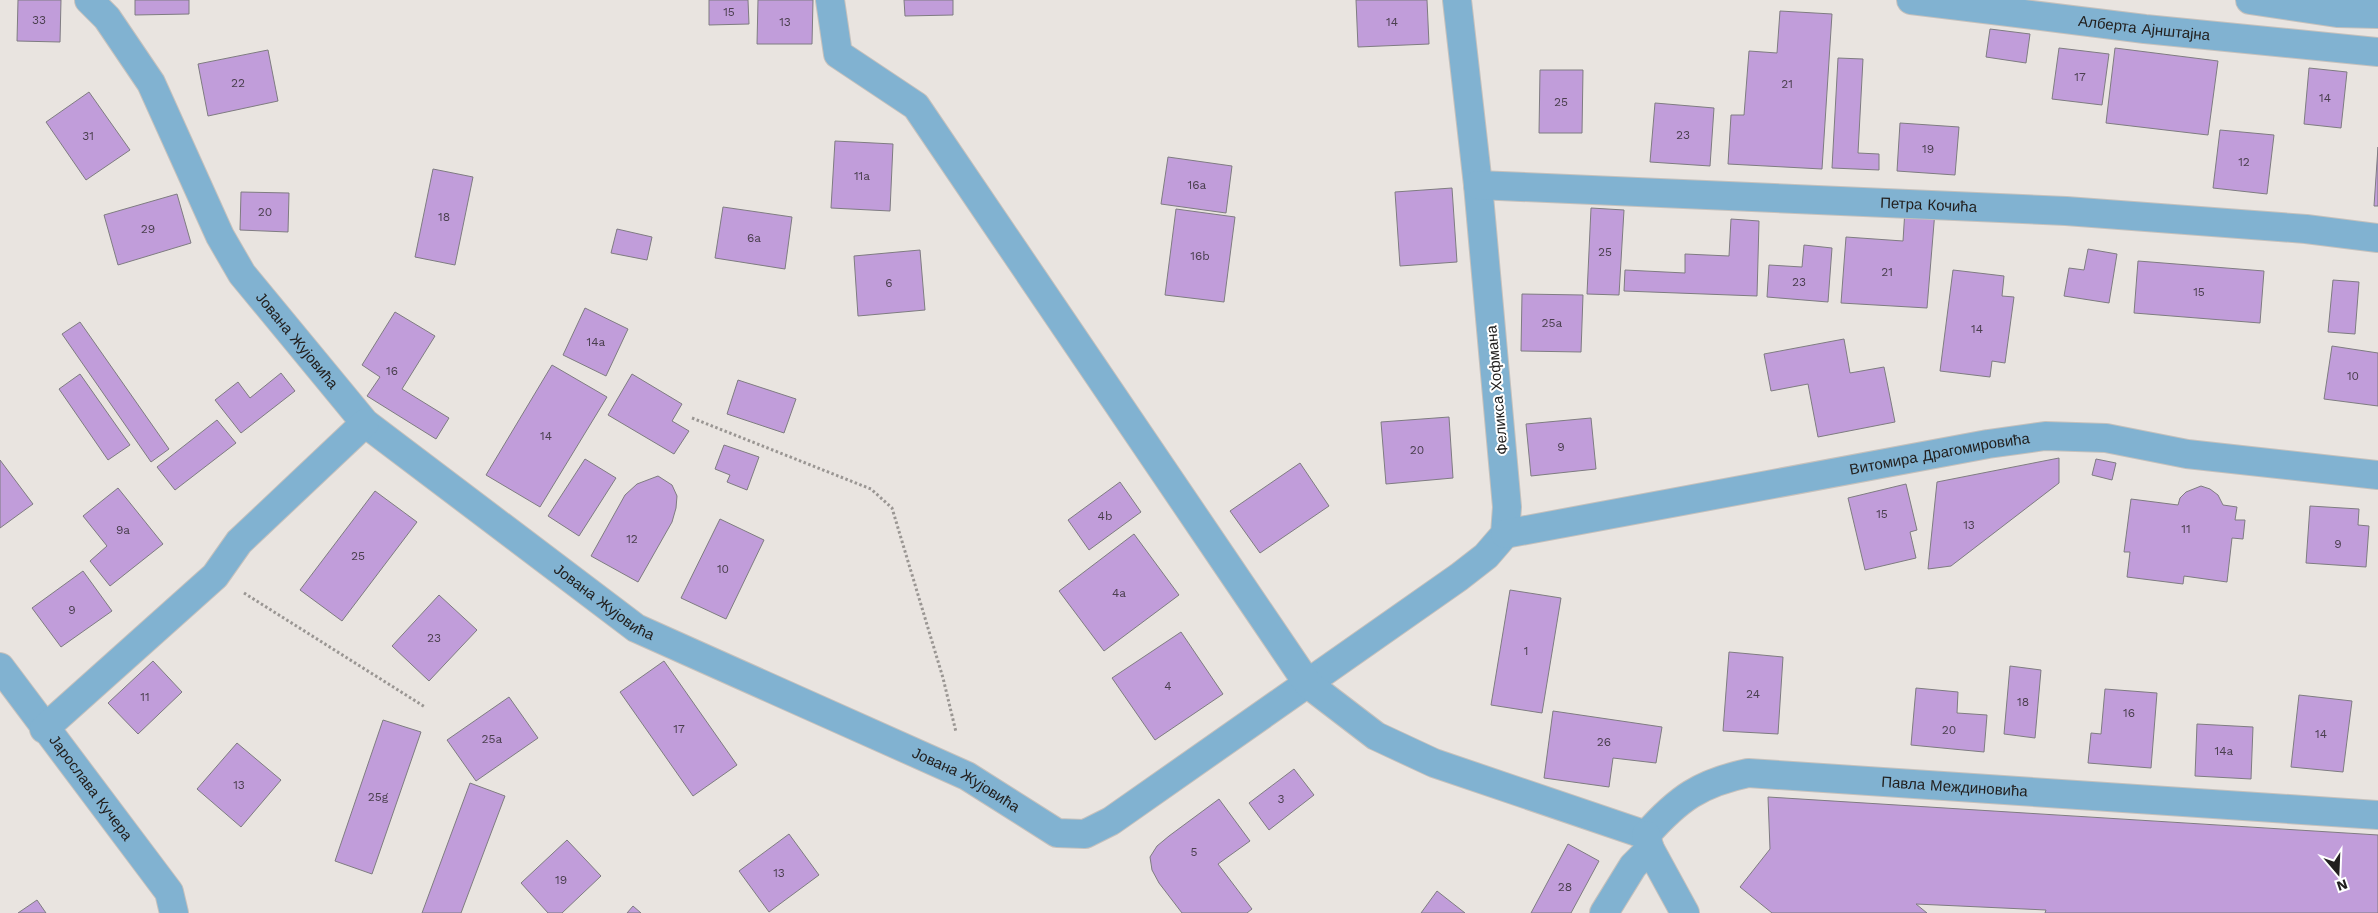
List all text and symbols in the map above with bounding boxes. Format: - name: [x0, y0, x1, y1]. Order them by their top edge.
- house number: 15: [723, 5, 735, 19]
- street label: Алберта Ајнштајна: [2077, 12, 2212, 44]
- house number: 33: [32, 13, 46, 27]
- house number: 13: [779, 15, 791, 29]
- house number: 14: [1386, 15, 1398, 29]
- house number: 17: [2074, 70, 2086, 84]
- house number: 22: [231, 76, 245, 90]
- house number: 21: [1781, 77, 1793, 91]
- house number: 14: [2319, 91, 2331, 105]
- house number: 25: [1554, 95, 1568, 109]
- house number: 23: [1676, 128, 1690, 142]
- house number: 31: [82, 129, 94, 143]
- house number: 19: [1922, 142, 1934, 156]
- house number: 12: [2238, 155, 2250, 169]
- house number: 11a: [854, 169, 870, 183]
- house number: 16a: [1188, 178, 1207, 192]
- street label: Петра Кочића: [1880, 194, 1978, 216]
- house number: 20: [258, 205, 272, 219]
- house number: 18: [438, 210, 450, 224]
- house number: 29: [141, 222, 155, 236]
- house number: 6a: [747, 231, 761, 245]
- house number: 25: [1598, 245, 1612, 259]
- house number: 16b: [1190, 249, 1210, 263]
- house number: 21: [1881, 265, 1893, 279]
- house number: 23: [1792, 275, 1806, 289]
- house number: 6: [885, 276, 893, 290]
- house number: 15: [2193, 285, 2205, 299]
- street label: Јована Жујовића: [252, 289, 342, 393]
- house number: 25a: [1542, 316, 1563, 330]
- house number: 14: [1971, 322, 1983, 336]
- street label: Феликса Хофмана: [1482, 324, 1512, 455]
- house number: 14a: [587, 335, 606, 349]
- house number: 16: [386, 364, 398, 378]
- house number: 10: [2347, 369, 2359, 383]
- house number: 14: [540, 429, 552, 443]
- street label: Витомира Драгомировића: [1848, 429, 2032, 479]
- house number: 9: [1557, 440, 1565, 454]
- house number: 20: [1410, 443, 1424, 457]
- house number: 15: [1876, 507, 1888, 521]
- house number: 4b: [1098, 509, 1112, 523]
- house number: 13: [1963, 518, 1975, 532]
- house number: 11: [2181, 522, 2191, 536]
- house number: 9a: [116, 523, 130, 537]
- house number: 12: [626, 532, 638, 546]
- house number: 9: [2334, 537, 2342, 551]
- house number: 25: [351, 549, 365, 563]
- street label: Јована Жујовића: [550, 560, 658, 644]
- house number: 10: [717, 562, 729, 576]
- house number: 4a: [1112, 586, 1126, 600]
- house number: 9: [68, 603, 76, 617]
- house number: 23: [427, 631, 441, 645]
- house number: 1: [1524, 644, 1528, 658]
- house number: 4: [1164, 679, 1172, 693]
- house number: 24: [1746, 687, 1760, 701]
- house number: 11: [140, 690, 150, 704]
- house number: 18: [2017, 695, 2029, 709]
- house number: 16: [2123, 706, 2135, 720]
- house number: 17: [673, 722, 685, 736]
- house number: 20: [1942, 723, 1956, 737]
- house number: 14: [2315, 727, 2327, 741]
- street label: Јарослава Кучера: [45, 731, 137, 845]
- house number: 25a: [482, 732, 503, 746]
- house number: 26: [1597, 735, 1611, 749]
- street label: Јована Жујовића: [909, 744, 1024, 816]
- house number: 14a: [2215, 744, 2234, 758]
- street label: Павла Междиновића: [1881, 773, 2029, 801]
- house number: 13: [233, 778, 245, 792]
- house number: 25g: [368, 790, 389, 804]
- house number: 3: [1278, 792, 1285, 806]
- house number: 5: [1191, 845, 1198, 859]
- north arrow: [2313, 848, 2363, 898]
- house number: 13: [773, 866, 785, 880]
- house number: 19: [555, 873, 567, 887]
- text: N: [2335, 876, 2350, 895]
- house number: 28: [1558, 880, 1572, 894]

